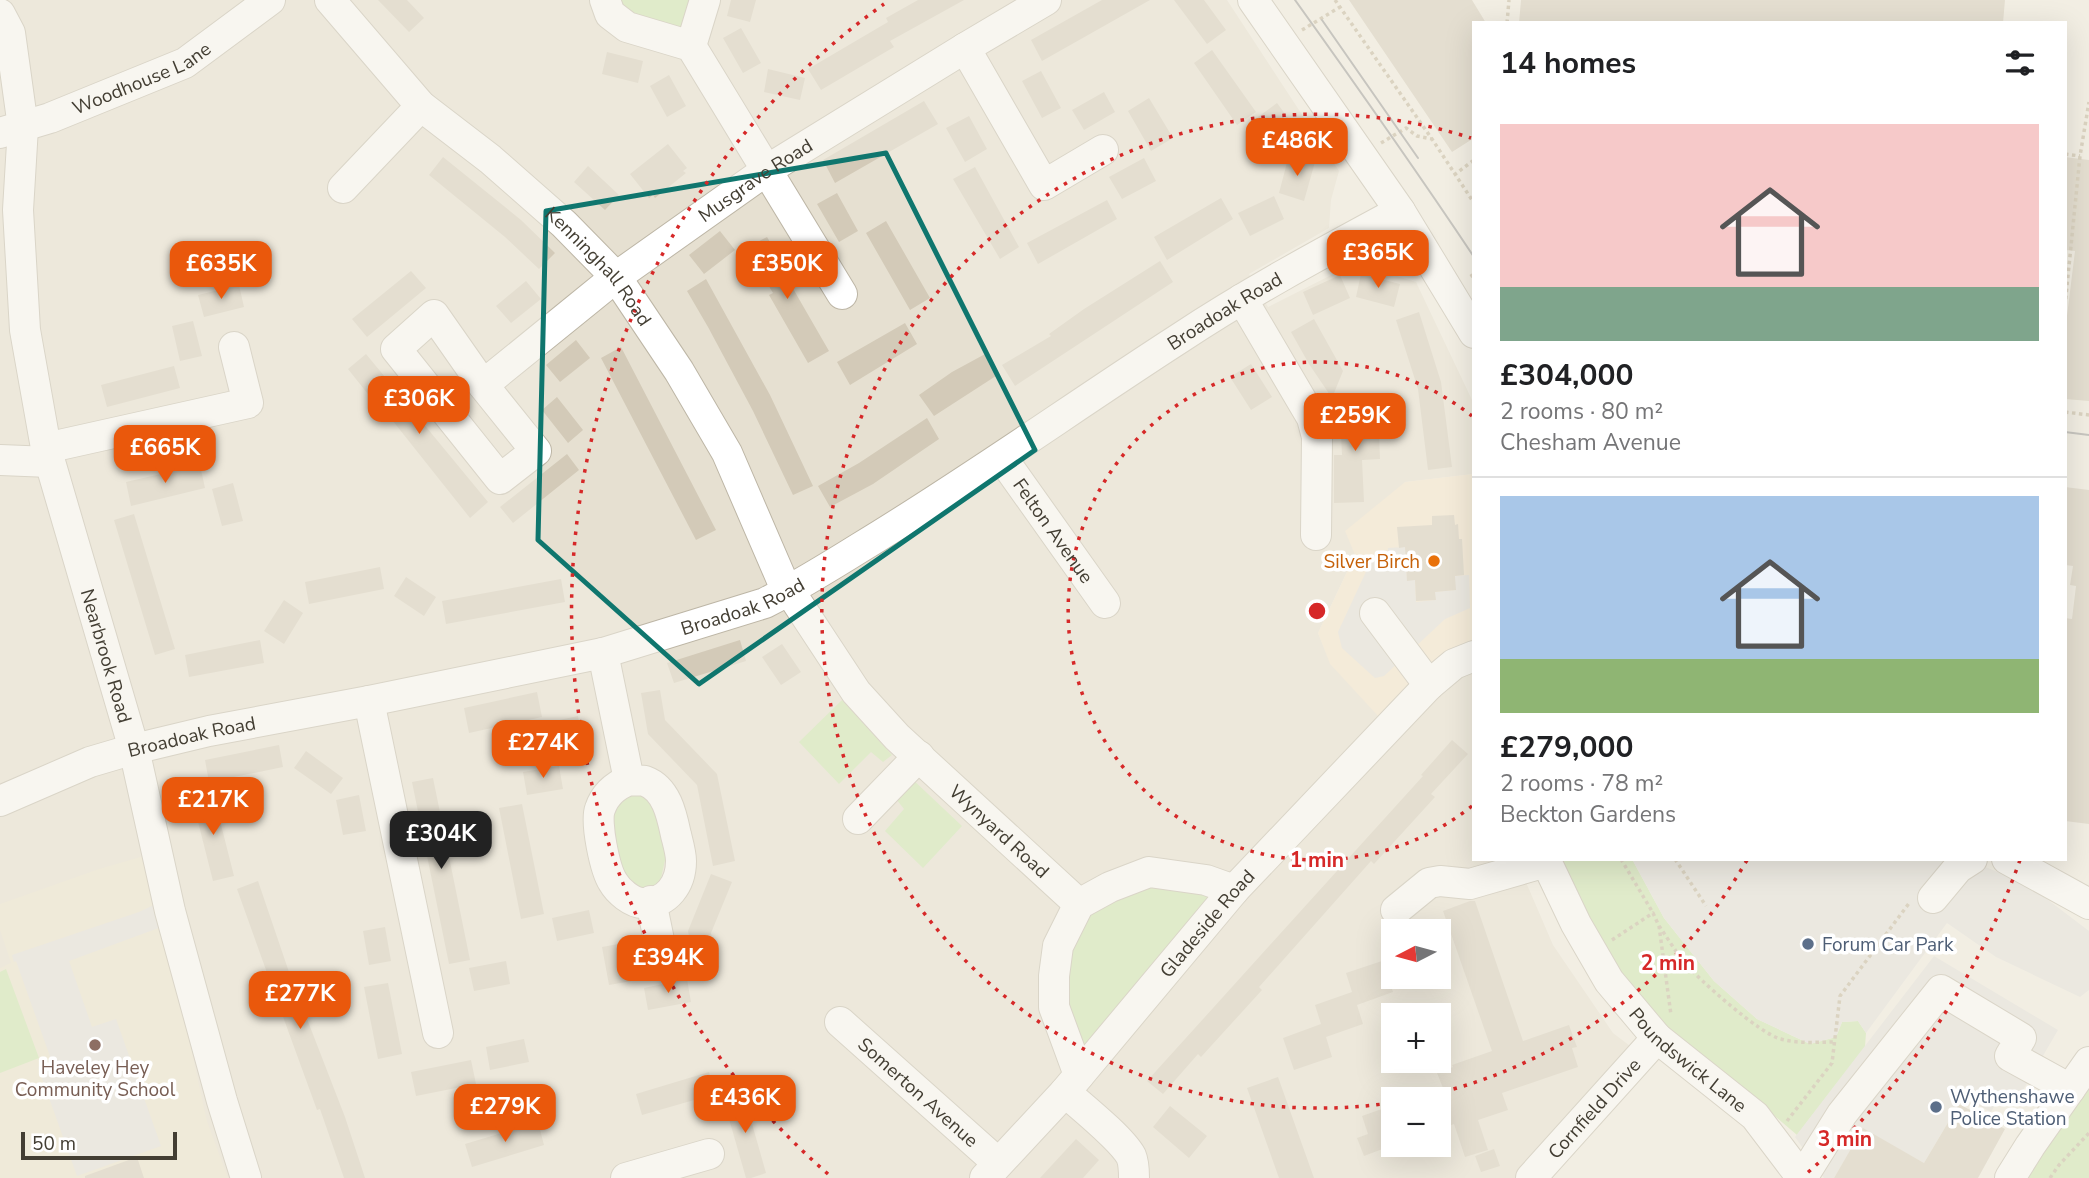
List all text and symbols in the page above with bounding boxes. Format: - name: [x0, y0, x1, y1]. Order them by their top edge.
- street label: Woodhouse Lane: [69, 36, 216, 122]
- text: 14 homes: [1500, 43, 1636, 84]
- icon: filters: [2001, 44, 2039, 82]
- pin: £486K: [1248, 118, 1346, 178]
- text: £486K: [1262, 125, 1332, 156]
- street label: Musgrave Road: [693, 133, 818, 229]
- icon: home: [1707, 169, 1833, 295]
- street label: Kenninghall Road: [539, 201, 657, 331]
- pin: £365K: [1329, 230, 1427, 290]
- text: £365K: [1343, 237, 1413, 268]
- pin: £635K: [172, 242, 270, 301]
- pin: £350K: [738, 242, 836, 301]
- text: £635K: [186, 248, 256, 279]
- text: £350K: [752, 248, 822, 279]
- street label: Broadoak Road: [1162, 266, 1287, 357]
- text: £304,000: [1500, 355, 1633, 396]
- pin: £306K: [370, 376, 468, 436]
- text: £306K: [384, 383, 454, 414]
- pin: £259K: [1306, 393, 1404, 453]
- text: 2 rooms · 80 m²: [1500, 396, 1663, 427]
- text: £259K: [1320, 400, 1390, 431]
- pin: £665K: [116, 426, 214, 485]
- text: Chesham Avenue: [1500, 427, 1681, 458]
- text: £665K: [130, 432, 200, 463]
- street label: Felton Avenue: [1006, 473, 1099, 589]
- icon: home: [1707, 541, 1833, 667]
- place label: Silver Birch: [1324, 549, 1420, 575]
- marker: Silver Birch: [1426, 553, 1442, 569]
- street label: Broadoak Road: [678, 572, 810, 642]
- street label: Nearbrook Road: [74, 586, 138, 726]
- centre of rings: [1305, 599, 1329, 623]
- street label: Broadoak Road: [125, 711, 258, 764]
- pin: £274K: [494, 720, 592, 780]
- text: £274K: [508, 727, 578, 758]
- text: £279,000: [1500, 727, 1633, 768]
- text: 2 rooms · 78 m²: [1500, 768, 1663, 799]
- pin: £217K: [164, 778, 262, 837]
- street label: Wynyard Road: [943, 779, 1054, 884]
- text: £217K: [178, 784, 248, 815]
- text: Beckton Gardens: [1500, 799, 1676, 830]
- pin: £304K: [392, 812, 490, 871]
- text: £304K: [406, 818, 476, 849]
- text: 1 min: [1290, 846, 1344, 874]
- street label: Gladeside Road: [1154, 864, 1261, 983]
- north arrow: [1381, 919, 1451, 989]
- map controls: [1381, 919, 1451, 1157]
- place label: Forum Car Park: [1822, 932, 1954, 958]
- pin: £394K: [619, 936, 717, 995]
- marker: Forum Car Park: [1800, 936, 1816, 952]
- text: £394K: [633, 942, 703, 973]
- text: 2 min: [1641, 949, 1695, 977]
- pin: £277K: [251, 972, 349, 1031]
- text: £277K: [265, 978, 335, 1009]
- street label: Poundswick Lane: [1623, 1002, 1752, 1119]
- button: +: [1381, 1003, 1451, 1073]
- street label: Somerton Avenue: [852, 1032, 984, 1153]
- marker: Haveley Hey Community School: [87, 1037, 103, 1053]
- street label: Cornfield Drive: [1542, 1053, 1647, 1165]
- place label: Haveley Hey Community School: [15, 1055, 176, 1103]
- pin: £436K: [696, 1076, 794, 1135]
- text: £436K: [710, 1082, 780, 1113]
- pin: £279K: [456, 1084, 554, 1144]
- place label: Wythenshawe Police Station: [1950, 1084, 2075, 1132]
- button: −: [1381, 1087, 1451, 1157]
- text: £279K: [470, 1091, 540, 1122]
- marker: Wythenshawe Police Station: [1928, 1099, 1944, 1115]
- text: 3 min: [1818, 1125, 1872, 1153]
- scale bar: [21, 1129, 177, 1161]
- text: 50 m: [32, 1131, 76, 1157]

